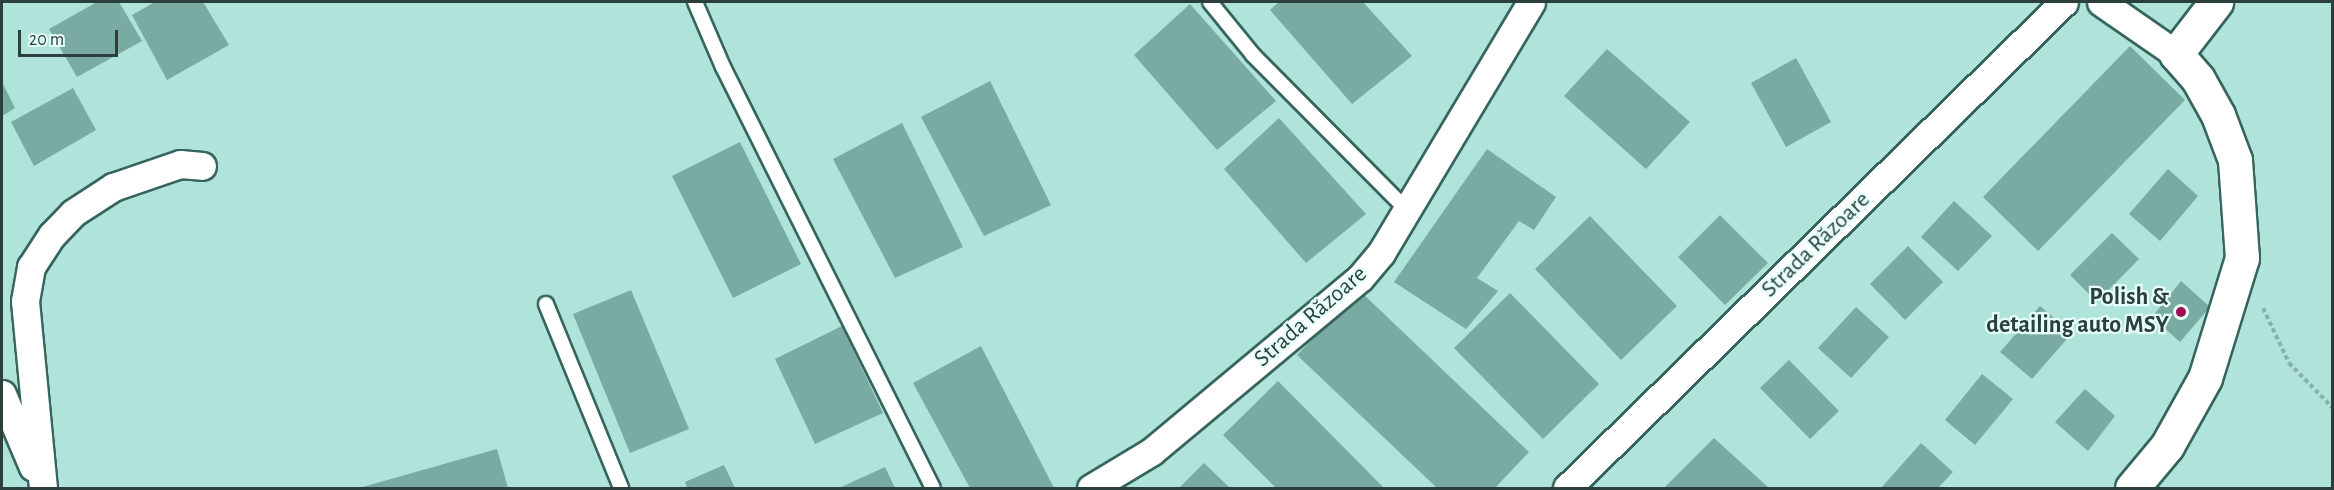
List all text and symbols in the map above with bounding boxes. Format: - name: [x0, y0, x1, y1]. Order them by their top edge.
- scale bar: [21, 18, 122, 56]
- text: 20 m: [29, 31, 64, 49]
- street label: Strada Răzoare: [1756, 186, 1876, 304]
- street label: Strada Răzoare: [1249, 260, 1373, 374]
- place label: Polish & detailing auto MSY: [1986, 284, 2169, 340]
- marker: Polish & detailing auto MSY: [2174, 305, 2188, 319]

